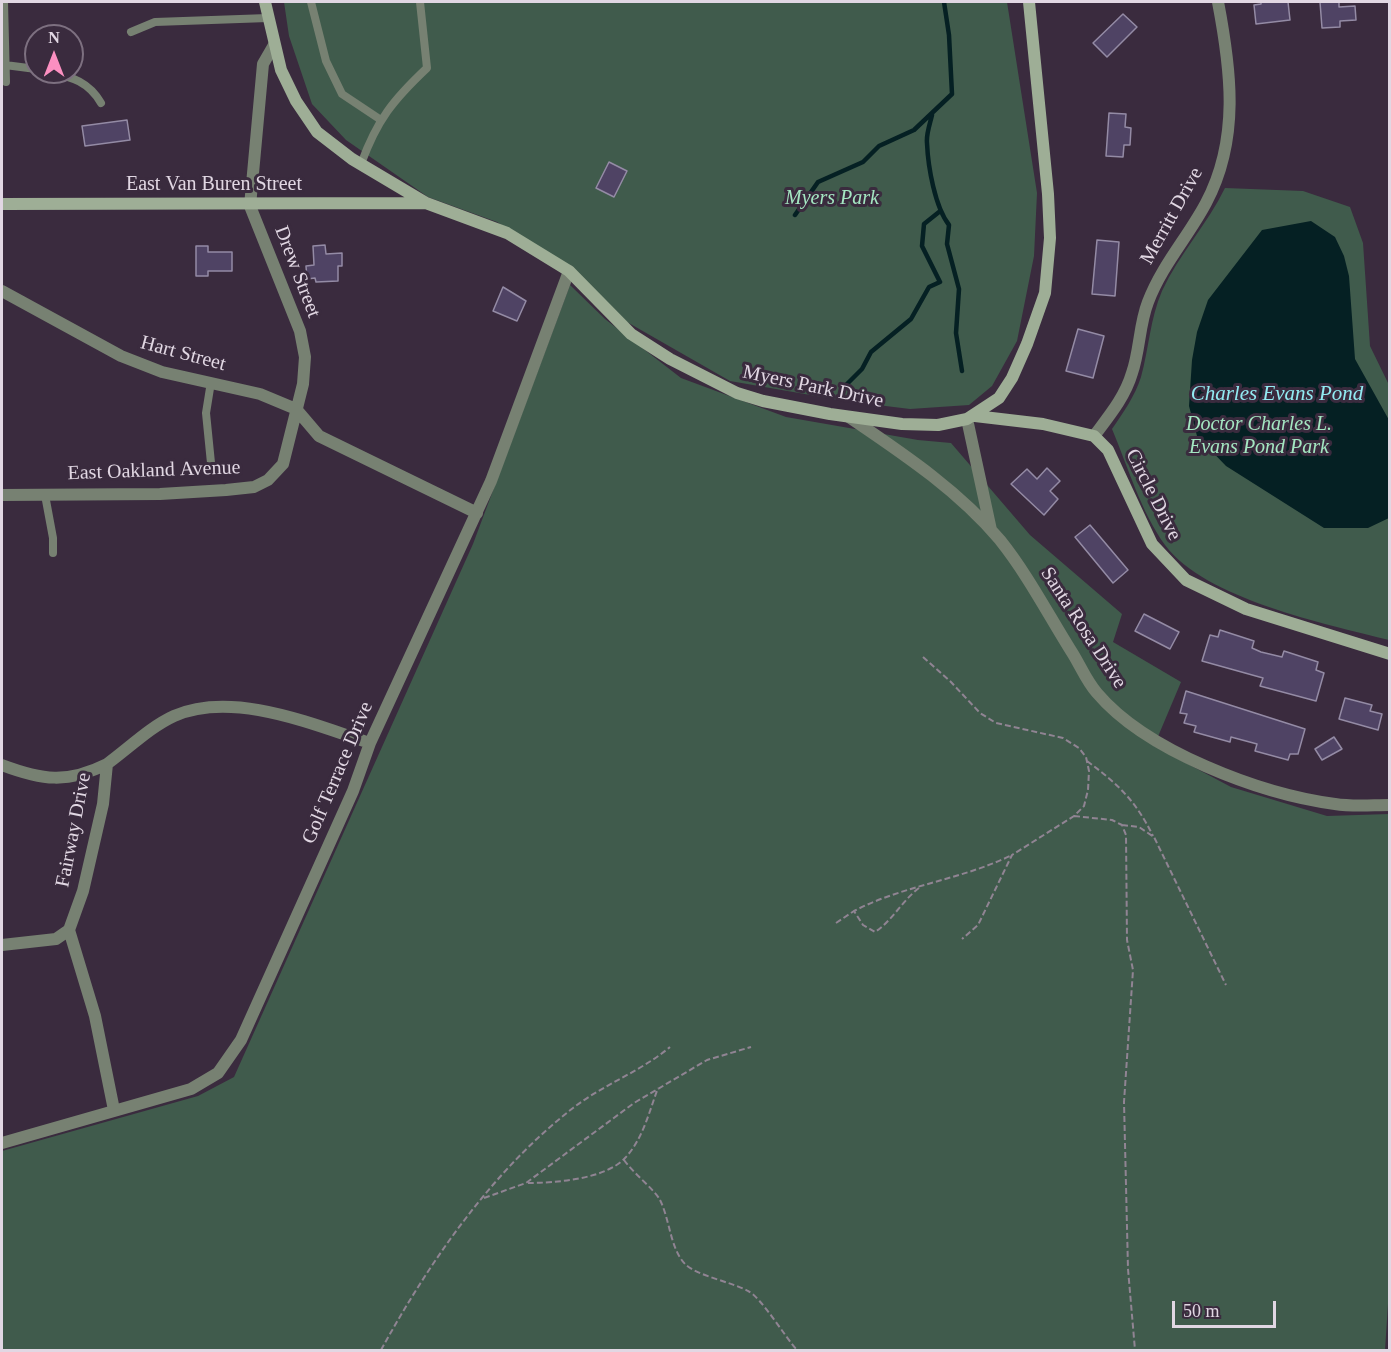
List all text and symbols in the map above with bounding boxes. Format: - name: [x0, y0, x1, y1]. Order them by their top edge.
- north arrow: [24, 24, 84, 84]
- text: N: [48, 29, 60, 46]
- street label: Merritt Drive: [1136, 163, 1208, 269]
- street label: East Van Buren Street: [126, 173, 302, 197]
- park label: Myers Park: [785, 187, 879, 211]
- street label: Drew Street: [269, 223, 325, 321]
- street label: Hart Street: [138, 331, 228, 377]
- street label: Myers Park Drive: [740, 360, 886, 414]
- water label: Charles Evans Pond: [1191, 381, 1363, 407]
- park label: Doctor Charles L. Evans Pond Park: [1186, 413, 1332, 460]
- street label: Circle Drive: [1120, 445, 1186, 545]
- street label: East Oakland Avenue: [67, 456, 241, 486]
- street label: Santa Rosa Drive: [1035, 563, 1131, 693]
- street label: Golf Terrace Drive: [297, 698, 379, 848]
- street label: Fairway Drive: [51, 771, 97, 889]
- scale bar: [1175, 1289, 1278, 1327]
- text: 50 m: [1183, 1301, 1220, 1321]

